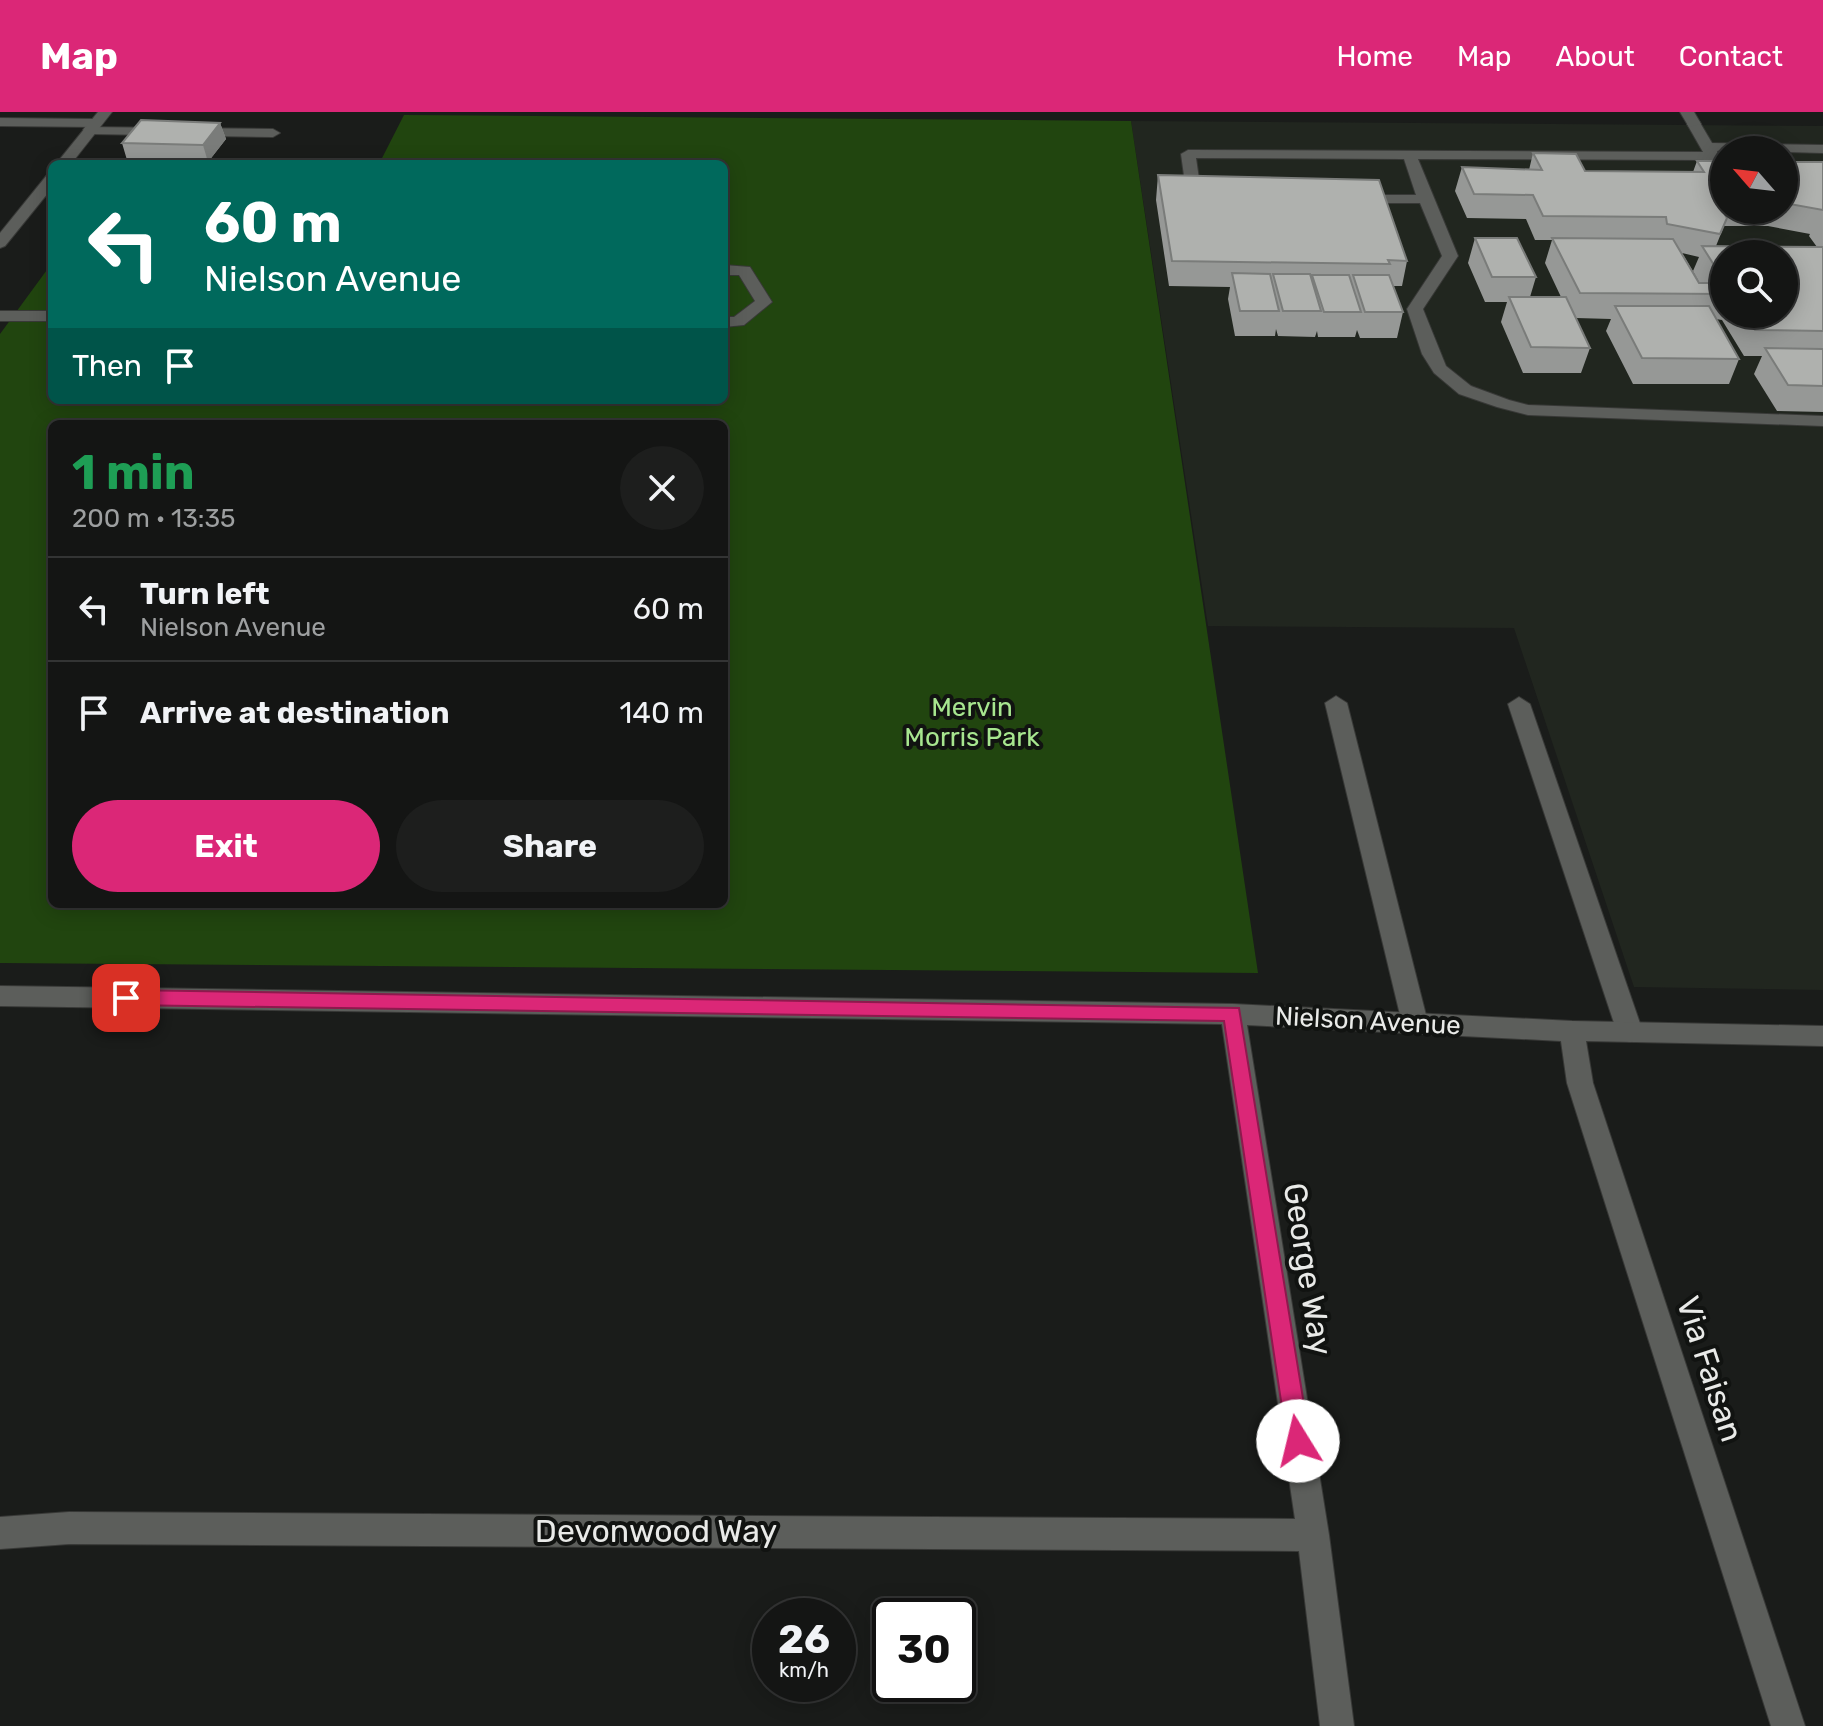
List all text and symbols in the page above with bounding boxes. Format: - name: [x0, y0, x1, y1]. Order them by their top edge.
- text: Map: [40, 33, 118, 79]
- text: Home: [1336, 40, 1413, 73]
- text: Map: [1457, 40, 1511, 73]
- text: About: [1555, 40, 1635, 73]
- text: Contact: [1679, 40, 1783, 73]
- north arrow: [1710, 136, 1798, 224]
- map controls: [1710, 136, 1798, 328]
- text: 60 m: [204, 190, 342, 256]
- icon: left: [72, 192, 176, 296]
- button: search: [1710, 240, 1798, 328]
- text: Nielson Avenue: [204, 257, 461, 300]
- icon: arrive: [158, 344, 202, 388]
- text: Then: [72, 348, 142, 384]
- text: 1 min: [72, 444, 195, 501]
- button: close: [620, 446, 704, 530]
- text: 200 m · 13:35: [72, 503, 236, 534]
- text: Turn left: [140, 576, 270, 612]
- icon: left: [72, 587, 116, 631]
- text: 60 m: [633, 591, 704, 627]
- text: Nielson Avenue: [140, 612, 326, 643]
- icon: arrive: [72, 691, 116, 735]
- park label: Mervin Morris Park: [904, 692, 1040, 753]
- text: Arrive at destination: [140, 695, 450, 731]
- text: 140 m: [619, 695, 704, 731]
- button: Exit: [72, 800, 380, 892]
- button: Share: [396, 800, 704, 892]
- pin: [92, 964, 160, 1032]
- icon: arrive: [104, 976, 148, 1020]
- street label: Nielson Avenue: [1274, 1001, 1462, 1041]
- street label: George Way: [1276, 1180, 1340, 1358]
- street label: Via Faisan: [1669, 1291, 1751, 1447]
- position arrow: [1256, 1399, 1340, 1483]
- street label: Devonwood Way: [535, 1512, 777, 1550]
- speed limit sign: 30: [872, 1598, 976, 1702]
- text: 26: [778, 1616, 830, 1663]
- text: km/h: [779, 1658, 829, 1682]

